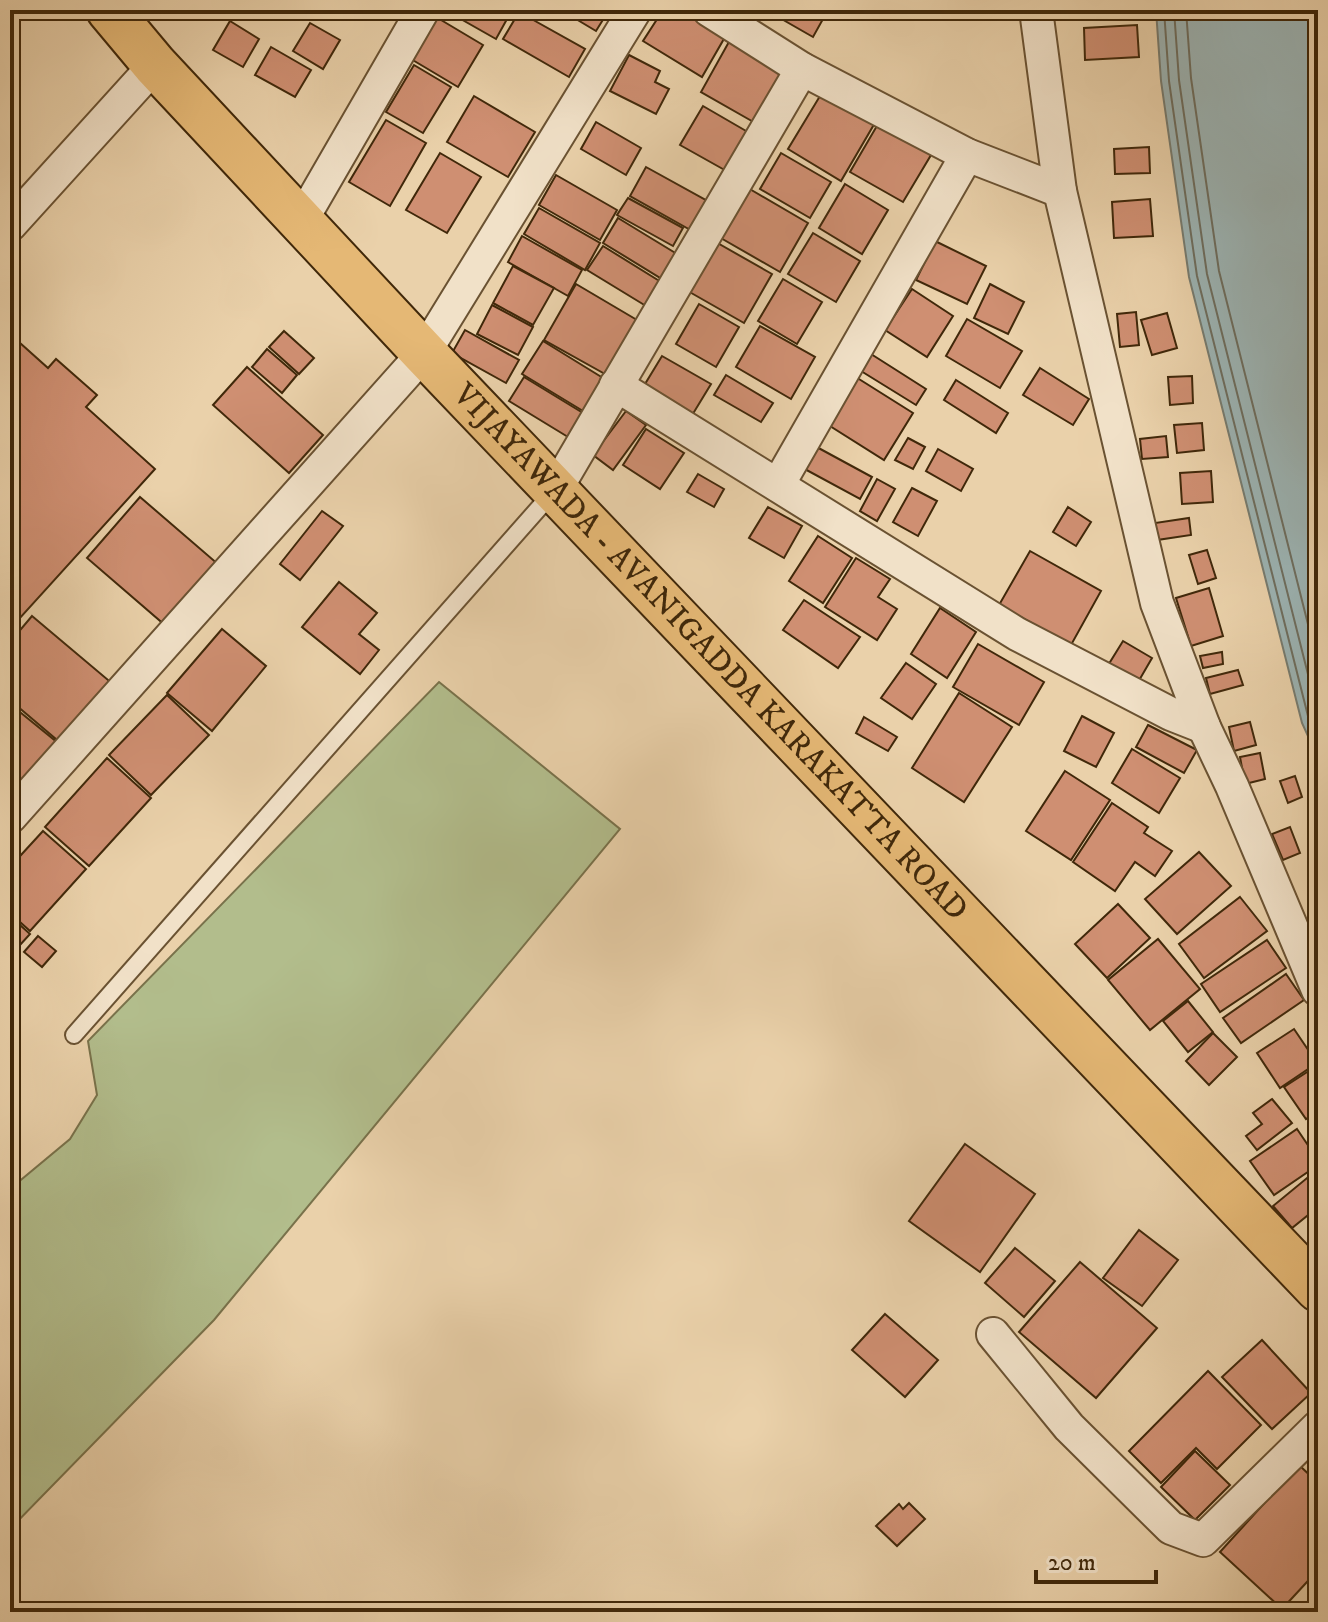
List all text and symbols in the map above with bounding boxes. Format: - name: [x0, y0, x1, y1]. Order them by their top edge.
- street label: VIJAYAWADA - AVANIGADDA KARAKATTA ROAD: [443, 375, 976, 930]
- scale bar: [1036, 1534, 1156, 1584]
- text: 20 m: [1048, 1548, 1096, 1578]

